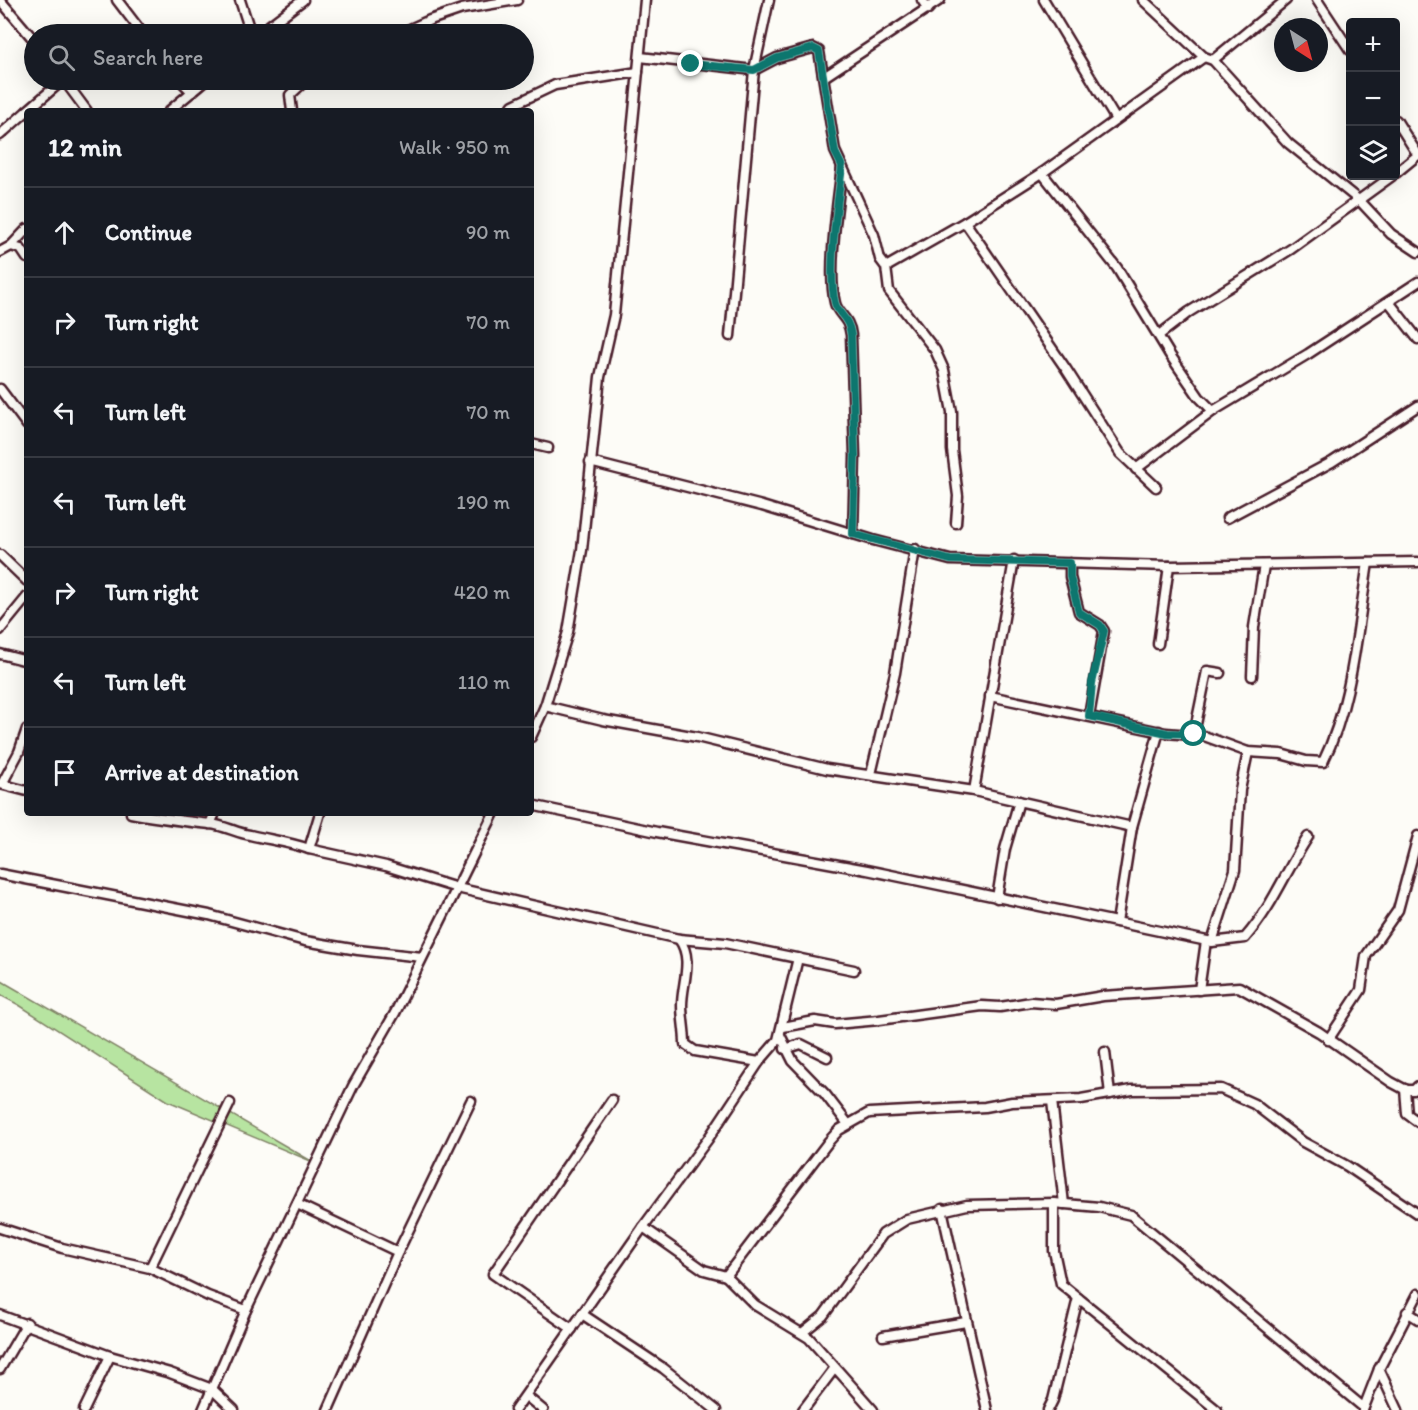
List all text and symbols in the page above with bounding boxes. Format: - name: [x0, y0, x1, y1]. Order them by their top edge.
- north arrow: [1274, 18, 1328, 72]
- map controls: [1346, 18, 1400, 180]
- button: +: [1346, 18, 1400, 72]
- search box: [24, 24, 534, 90]
- icon: search: [45, 41, 78, 74]
- text: Search here: [93, 44, 203, 71]
- route end: [677, 50, 703, 76]
- button: −: [1346, 72, 1400, 126]
- button: layers: [1346, 126, 1400, 180]
- text: 12 min: [48, 131, 122, 163]
- text: Walk · 950 m: [399, 135, 510, 159]
- icon: ahead: [48, 216, 81, 249]
- text: Continue: [105, 219, 192, 246]
- text: 90 m: [466, 220, 510, 244]
- icon: right: [48, 306, 81, 339]
- text: Turn right: [105, 309, 199, 336]
- text: 70 m: [466, 310, 510, 334]
- icon: left: [48, 396, 81, 429]
- text: Turn left: [105, 399, 186, 426]
- text: 70 m: [466, 400, 510, 424]
- icon: left: [48, 486, 81, 519]
- text: Turn left: [105, 489, 186, 516]
- text: 190 m: [457, 490, 510, 514]
- icon: right: [48, 576, 81, 609]
- text: Turn right: [105, 579, 199, 606]
- text: 420 m: [454, 580, 510, 604]
- icon: left: [48, 666, 81, 699]
- text: Turn left: [105, 669, 186, 696]
- text: 110 m: [458, 670, 510, 694]
- route start: [1180, 720, 1206, 746]
- icon: arrive: [48, 756, 81, 789]
- text: Arrive at destination: [105, 759, 299, 786]

